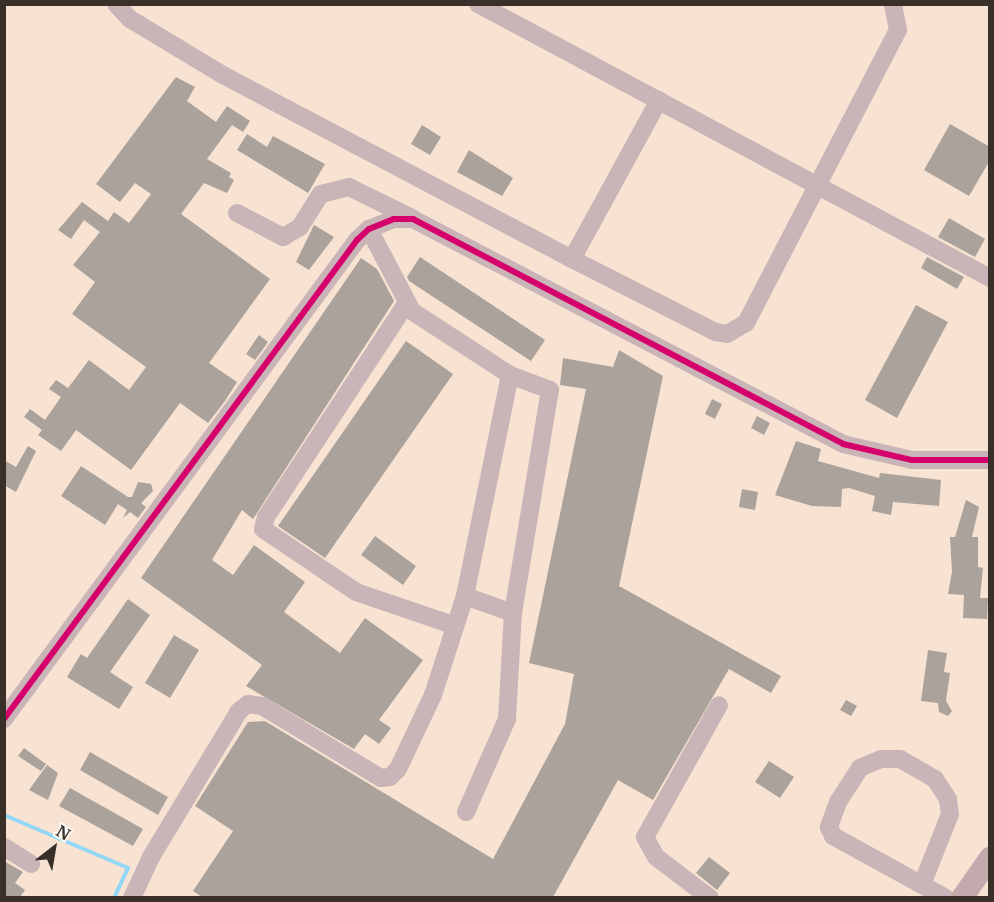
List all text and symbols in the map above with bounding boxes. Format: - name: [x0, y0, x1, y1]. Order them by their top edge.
- north arrow: [24, 818, 84, 878]
- text: N: [53, 821, 74, 844]

